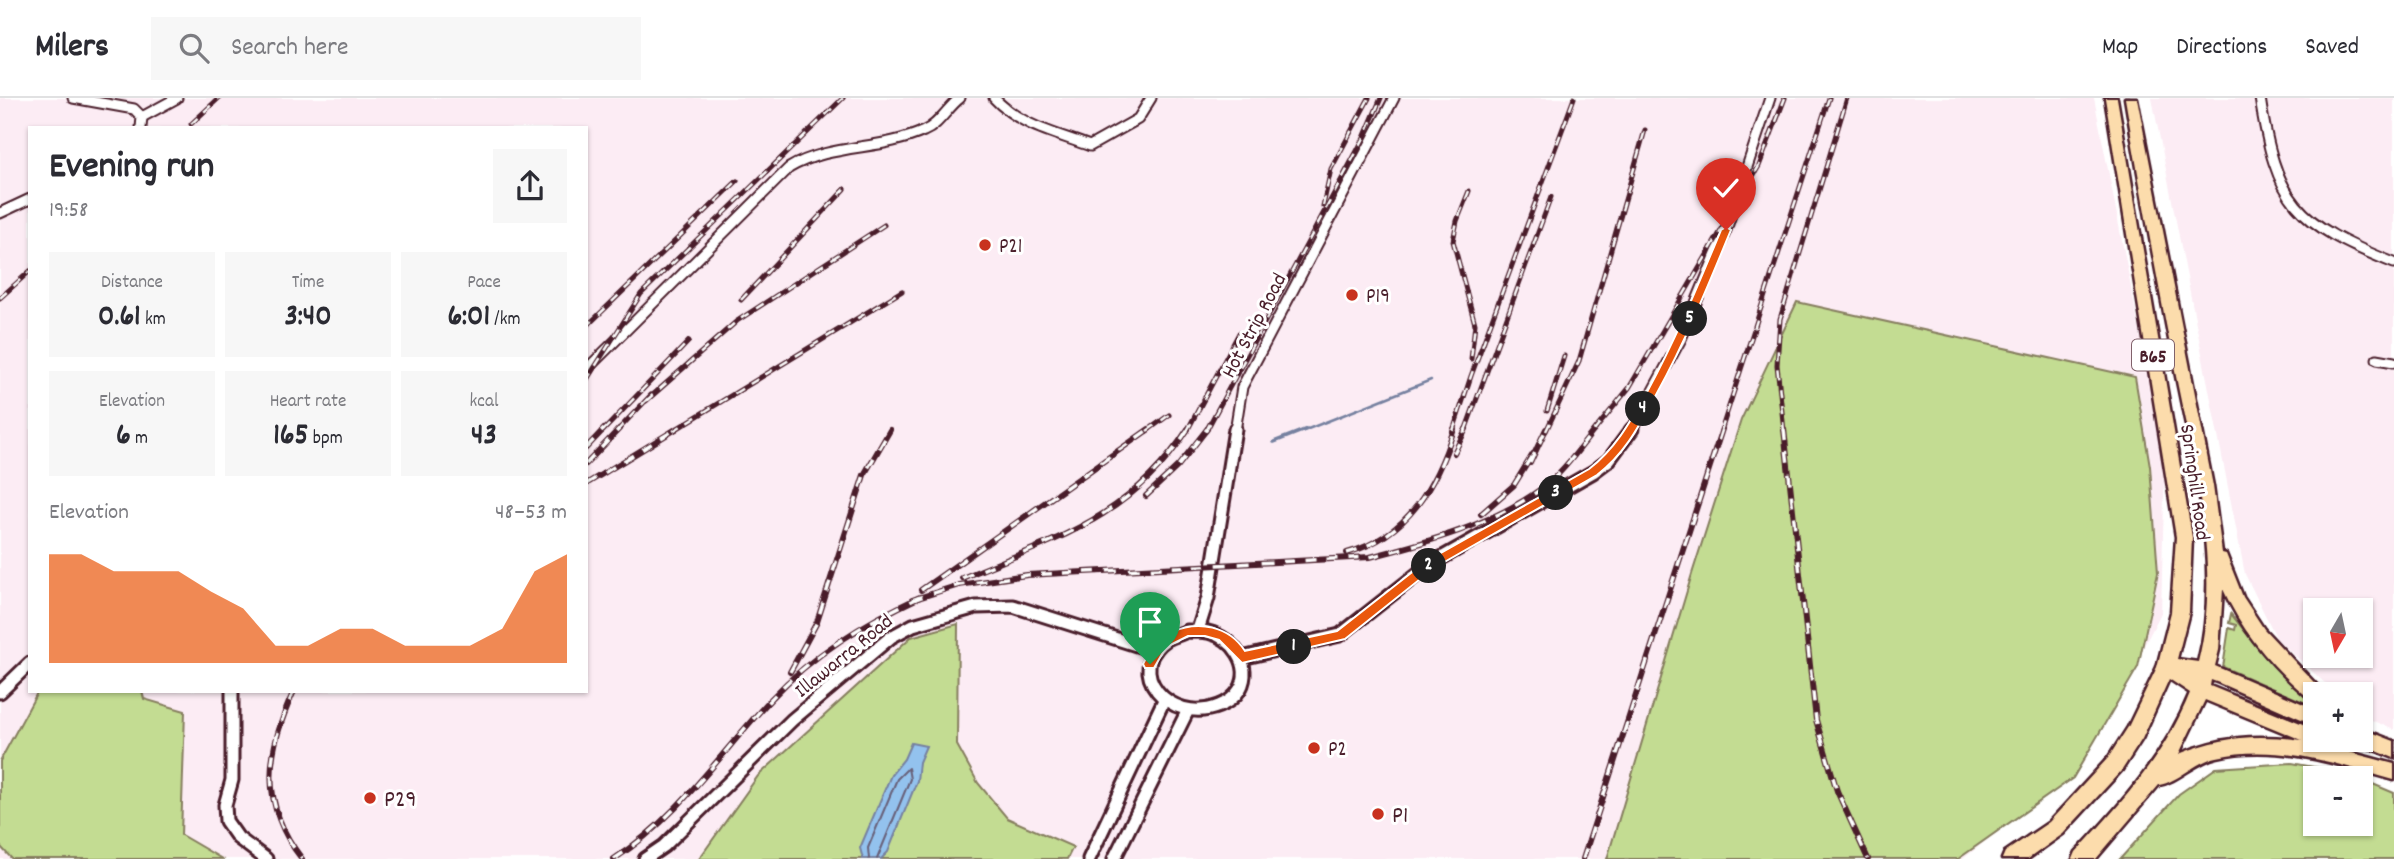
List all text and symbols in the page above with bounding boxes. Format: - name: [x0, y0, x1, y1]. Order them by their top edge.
- search box: [151, 17, 641, 80]
- text: Milers: [35, 25, 109, 72]
- icon: search: [175, 29, 213, 67]
- text: Search here: [231, 30, 348, 67]
- text: Map: [2102, 31, 2138, 65]
- text: Directions: [2176, 31, 2267, 65]
- text: Saved: [2305, 31, 2359, 65]
- text: Evening run: [49, 141, 214, 196]
- button: share: [493, 149, 567, 223]
- pin: [1696, 158, 1756, 230]
- icon: check: [1707, 169, 1745, 207]
- text: 19:58: [49, 195, 88, 228]
- place label: P21: [999, 233, 1022, 263]
- marker: P21: [977, 237, 993, 253]
- street label: Hot Strip Road: [1215, 269, 1296, 384]
- text: Distance: [101, 270, 163, 297]
- text: Time: [292, 270, 324, 297]
- text: Pace: [467, 270, 501, 297]
- place label: P19: [1366, 283, 1390, 313]
- marker: P19: [1344, 287, 1360, 303]
- text: 0.61: [98, 297, 141, 340]
- text: 3:40: [284, 297, 332, 340]
- text: 6:01: [447, 297, 490, 340]
- pin: 5: [1672, 302, 1708, 336]
- text: 5: [1685, 305, 1694, 332]
- text: km: [141, 307, 166, 334]
- text: /km: [490, 307, 521, 334]
- road number: B65: [2132, 340, 2174, 370]
- text: Elevation: [99, 389, 165, 416]
- text: Heart rate: [270, 389, 346, 416]
- text: kcal: [470, 389, 498, 416]
- pin: 4: [1626, 392, 1660, 426]
- text: 4: [1639, 395, 1646, 422]
- text: 6: [116, 416, 131, 459]
- text: 165: [273, 416, 308, 459]
- text: 43: [471, 416, 497, 459]
- street label: Springhill Road: [2170, 422, 2216, 542]
- text: m: [131, 426, 148, 453]
- text: bpm: [308, 426, 343, 453]
- pin: 3: [1538, 476, 1574, 510]
- text: 3: [1551, 479, 1560, 506]
- text: Elevation: [49, 497, 129, 530]
- text: 48–53 m: [495, 497, 567, 530]
- pin: 2: [1412, 548, 1446, 584]
- text: 2: [1424, 552, 1433, 579]
- pin: [1120, 592, 1180, 664]
- north arrow: [2303, 598, 2373, 668]
- map controls: [2303, 598, 2373, 836]
- icon: arrive: [1131, 603, 1169, 641]
- street label: Illawarra Road: [789, 608, 901, 707]
- pin: 1: [1276, 630, 1312, 664]
- text: 1: [1291, 633, 1296, 660]
- button: +: [2303, 682, 2373, 752]
- place label: P2: [1328, 736, 1347, 766]
- marker: P2: [1306, 740, 1322, 756]
- button: −: [2303, 766, 2373, 836]
- place label: P29: [384, 784, 416, 818]
- marker: P29: [362, 790, 378, 806]
- place label: P1: [1392, 800, 1408, 834]
- marker: P1: [1370, 806, 1386, 822]

